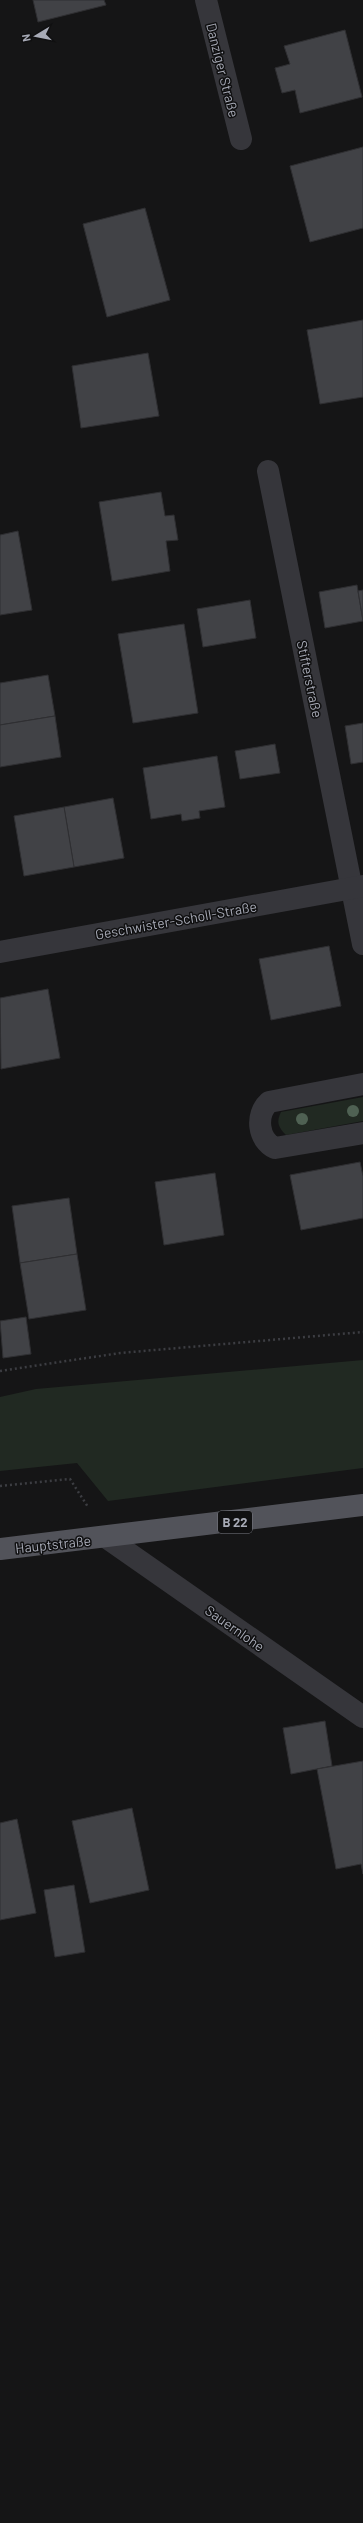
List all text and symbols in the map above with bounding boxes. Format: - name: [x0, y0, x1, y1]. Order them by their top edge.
- north arrow: [16, 16, 56, 56]
- street label: Danziger Straße: [203, 21, 243, 119]
- text: N: [19, 33, 33, 43]
- street label: Stifterstraße: [294, 639, 326, 719]
- street label: Geschwister-Scholl-Straße: [94, 897, 258, 943]
- road number: B 22: [218, 1511, 252, 1533]
- street label: Hauptstraße: [14, 1532, 92, 1556]
- street label: Sauernlohe: [202, 1601, 268, 1655]

